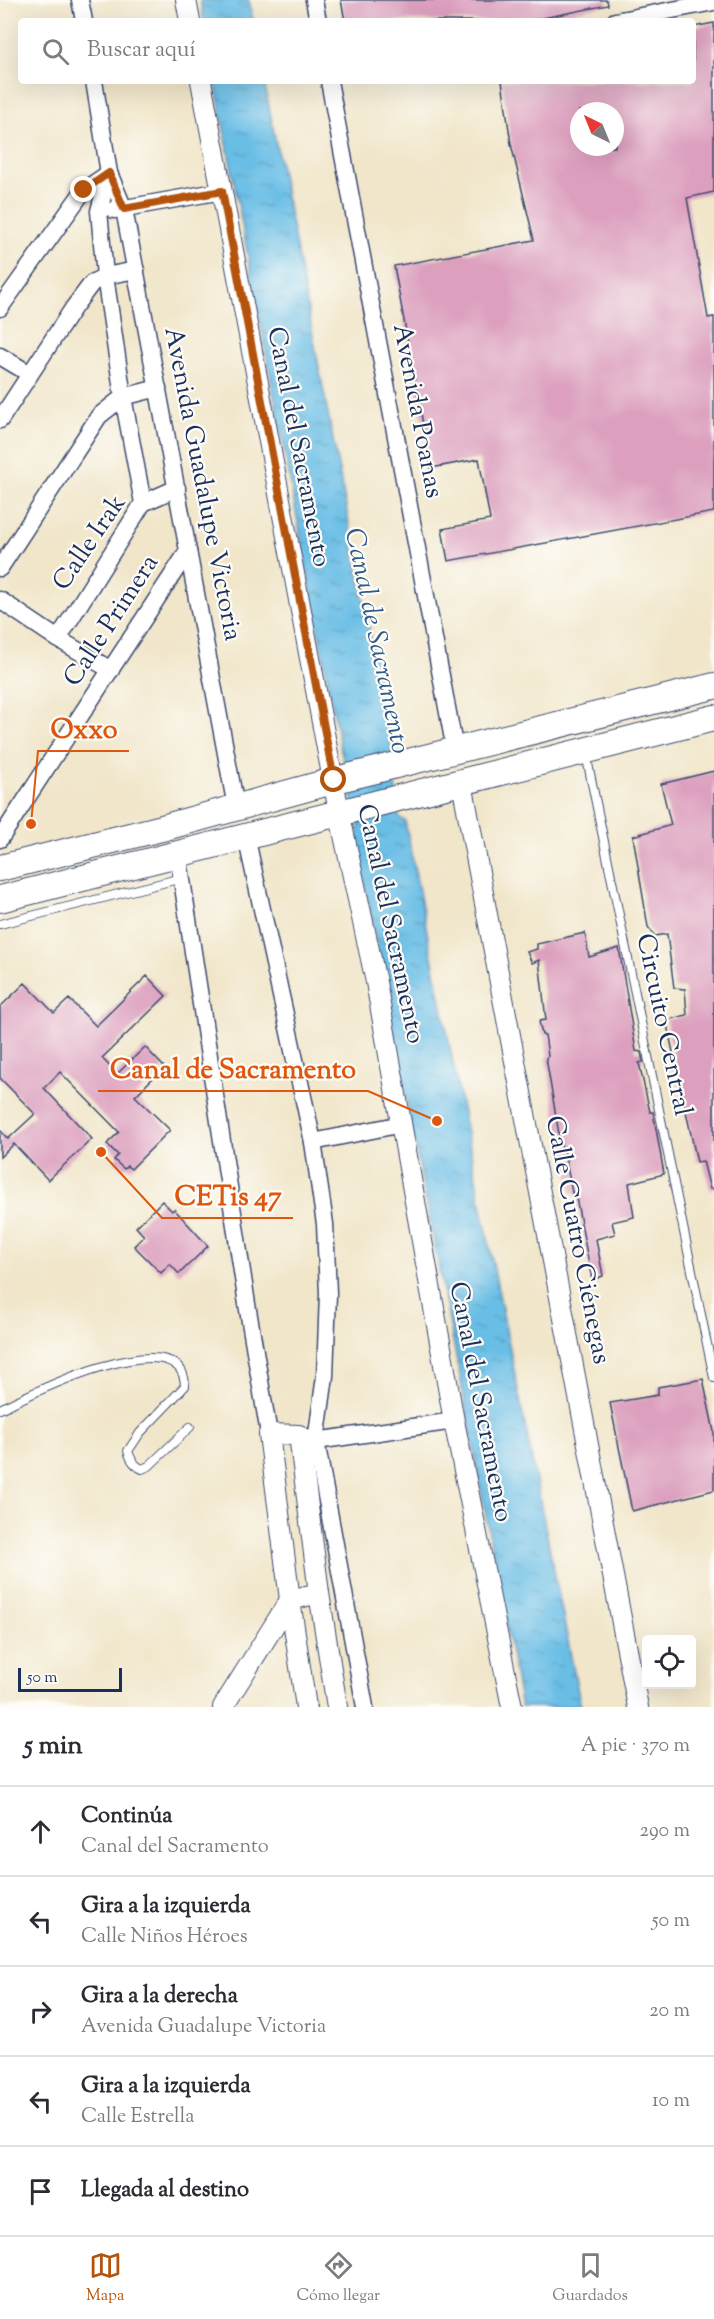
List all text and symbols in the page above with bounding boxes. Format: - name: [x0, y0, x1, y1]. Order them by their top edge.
- search box: [18, 18, 696, 84]
- icon: search: [39, 35, 72, 68]
- text: Buscar aquí: [87, 35, 196, 67]
- north arrow: [570, 102, 624, 156]
- route end: [70, 176, 96, 202]
- street label: Avenida Poanas: [382, 321, 452, 501]
- street label: Avenida Guadalupe Victoria: [153, 324, 251, 644]
- street label: Canal del Sacramento: [257, 324, 339, 570]
- street label: Calle Irak: [44, 488, 136, 598]
- water label: Canal de Sacramento: [333, 524, 419, 758]
- street label: Calle Primera: [55, 548, 169, 694]
- callout: Oxxo: [38, 706, 129, 751]
- text: Oxxo: [51, 712, 118, 751]
- route start: [320, 766, 346, 792]
- street label: Canal del Sacramento: [347, 801, 433, 1047]
- street label: Circuito Central: [626, 930, 700, 1120]
- callout: Canal de Sacramento: [98, 1046, 368, 1091]
- text: Canal de Sacramento: [110, 1052, 356, 1091]
- street label: Calle Cuatro Ciénegas: [535, 1113, 619, 1367]
- callout: CETis 47: [162, 1173, 293, 1218]
- text: CETis 47: [175, 1179, 282, 1218]
- street label: Canal del Sacramento: [439, 1279, 521, 1525]
- map controls: [642, 1635, 696, 1689]
- button: locate: [642, 1635, 696, 1689]
- scale bar: [18, 1665, 122, 1692]
- text: 50 m: [27, 1667, 58, 1690]
- text: 5 min: [24, 1728, 83, 1765]
- text: A pie · 370 m: [581, 1732, 690, 1761]
- text: Continúa: [81, 1801, 172, 1833]
- icon: ahead: [24, 1815, 57, 1848]
- text: 290 m: [640, 1817, 690, 1846]
- text: Canal del Sacramento: [81, 1833, 269, 1862]
- text: Gira a la izquierda: [81, 1891, 251, 1923]
- icon: left: [24, 1905, 57, 1938]
- text: 50 m: [652, 1907, 690, 1936]
- text: Calle Niños Héroes: [81, 1923, 248, 1952]
- text: Gira a la derecha: [81, 1981, 238, 2013]
- icon: right: [24, 1995, 57, 2028]
- text: 20 m: [649, 1997, 690, 2026]
- text: Avenida Guadalupe Victoria: [81, 2013, 326, 2042]
- text: Gira a la izquierda: [81, 2071, 251, 2103]
- icon: left: [24, 2085, 57, 2118]
- text: 10 m: [652, 2087, 690, 2116]
- text: Calle Estrella: [81, 2103, 194, 2132]
- icon: arrive: [24, 2175, 57, 2208]
- text: Llegada al destino: [81, 2175, 249, 2207]
- tab: Mapa: [86, 2249, 124, 2308]
- tab: Cómo llegar: [296, 2249, 380, 2308]
- tab: Guardados: [552, 2249, 628, 2308]

